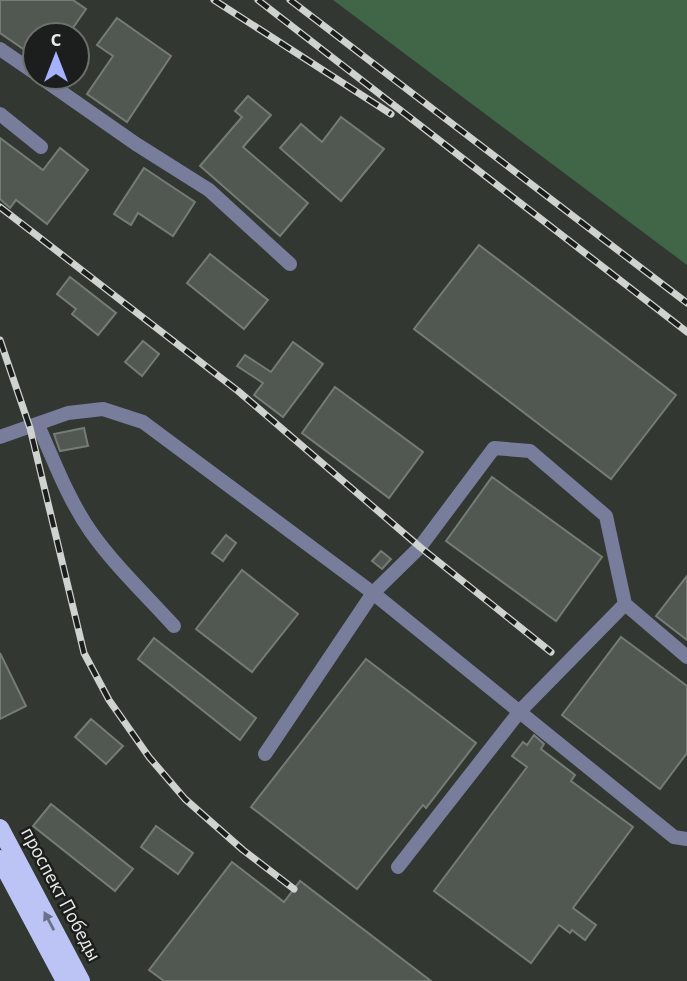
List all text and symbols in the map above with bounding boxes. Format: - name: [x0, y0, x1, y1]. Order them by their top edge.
- north arrow: [21, 21, 91, 91]
- text: С: [51, 31, 61, 50]
- street label: проспект Победы: [17, 824, 105, 964]
- one-way arrow: [44, 911, 55, 931]

